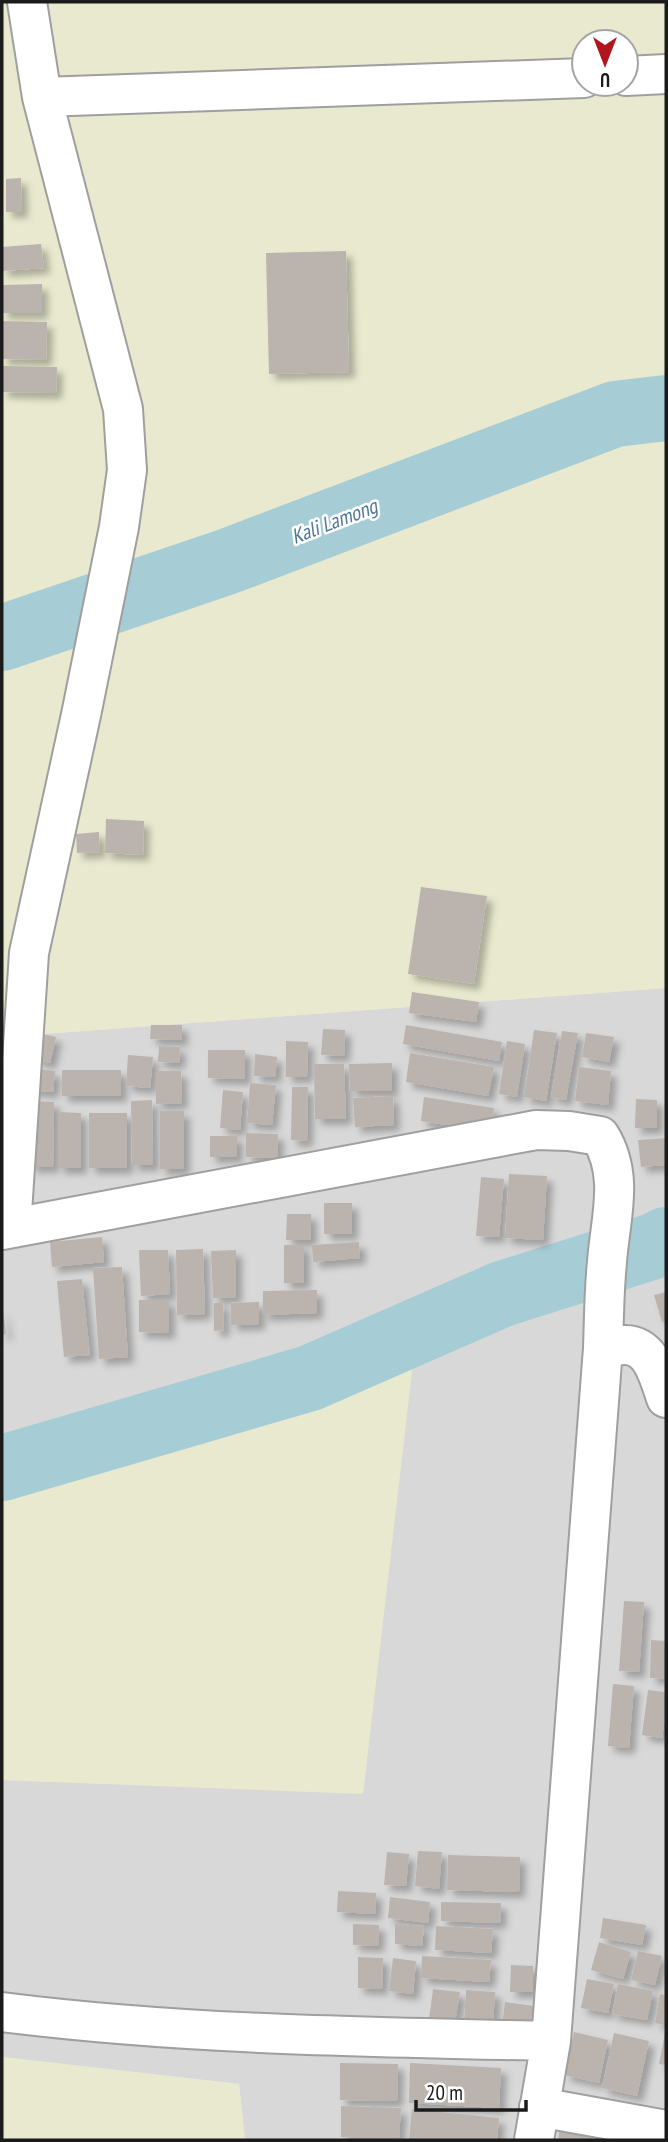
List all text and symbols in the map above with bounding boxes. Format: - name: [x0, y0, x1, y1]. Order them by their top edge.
- north arrow: [570, 28, 640, 98]
- text: U: [600, 68, 610, 92]
- water label: Kali Lamong: [287, 492, 383, 550]
- scale bar: [416, 2068, 526, 2112]
- text: 20 m: [426, 2079, 463, 2106]

